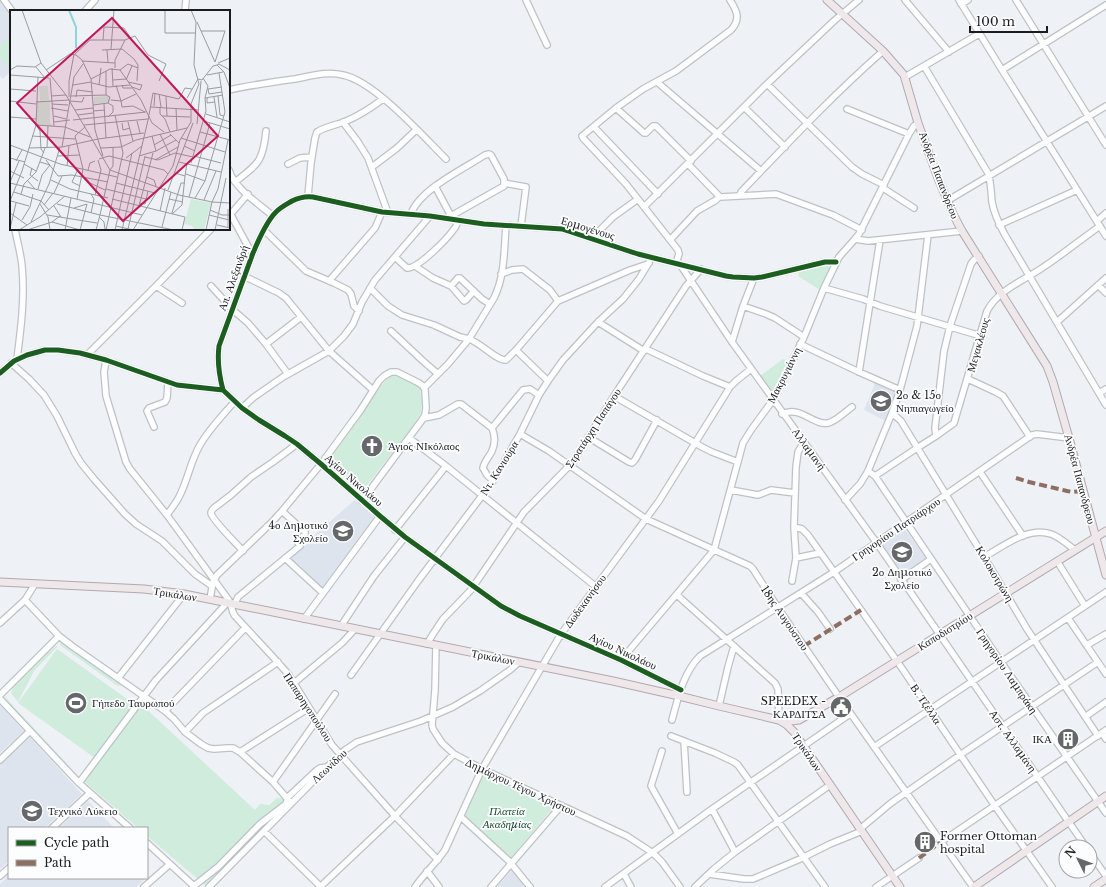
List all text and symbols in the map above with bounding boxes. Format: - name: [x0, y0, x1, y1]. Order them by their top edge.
- scale bar: [970, 8, 1047, 34]
- inset map: [10, 10, 230, 230]
- text: 100 m: [976, 14, 1015, 29]
- street label: Ανδρέα Παπανδρέου: [916, 129, 962, 221]
- street label: Ερμογένους: [559, 213, 617, 243]
- street label: Απ. Αλεξανδρή: [215, 243, 251, 313]
- street label: Μεγακλέους: [964, 316, 993, 374]
- street label: Μακρυγιάννη: [764, 344, 804, 405]
- street label: Στρατάρχη Παπάγου: [562, 385, 624, 470]
- school or university icon: 2ο & 15ο Νηπιαγωγείο: [868, 388, 894, 414]
- place label: 2ο & 15ο Νηπιαγωγείο: [896, 388, 954, 415]
- street label: Αλλαμανή: [789, 425, 829, 473]
- street label: Ανδρέα Παπανδρεου: [1061, 432, 1099, 526]
- church icon: Άγιος ΝΙκόλαος: [359, 433, 385, 459]
- street label: Ντ. Κανιούρα: [477, 438, 521, 498]
- place label: Άγιος ΝΙκόλαος: [388, 439, 460, 453]
- street label: Αγίου Νικολάου: [322, 451, 387, 510]
- street label: Γρηγορίου Πατριάρχου: [849, 494, 943, 564]
- place label: 4ο Δημοτικό Σχολείο: [268, 518, 328, 545]
- school or university icon: 4ο Δημοτικό Σχολείο: [330, 518, 356, 544]
- school or university icon: 2ο Δημοτικό Σχολείο: [889, 539, 915, 565]
- street label: Κολοκοτρώνη: [973, 543, 1017, 605]
- place label: 2ο Δημοτικό Σχολείο: [872, 565, 932, 592]
- street label: Δωδεκανήσου: [561, 571, 609, 631]
- street label: 18ης Αυγούστου: [758, 583, 812, 654]
- street label: Τρικάλων: [152, 584, 198, 604]
- street label: Καποδιστρίου: [915, 608, 976, 653]
- street label: Γρηγορίου Λαμπράκη: [973, 626, 1041, 717]
- street label: Αγίου Νικολάου: [587, 629, 659, 673]
- street label: Τρικάλων: [470, 646, 516, 668]
- street label: Παπαρηγοπούλου: [281, 670, 336, 745]
- street label: Β. Τζέλλα: [907, 681, 945, 727]
- sports icon: Γήπεδο Ταυρωπού: [63, 690, 89, 716]
- place label: SPEEDEX - ΚΑΡΔΙΤΣΑ: [761, 694, 826, 721]
- public building icon: SPEEDEX - ΚΑΡΔΙΤΣΑ: [828, 694, 854, 720]
- place label: Γήπεδο Ταυρωπού: [92, 696, 175, 710]
- street label: Αστ. Αλλαμάνη: [986, 707, 1040, 775]
- building icon: ΙΚΑ: [1055, 726, 1081, 752]
- street label: Τρικάλων: [789, 730, 825, 774]
- place label: ΙΚΑ: [1032, 732, 1052, 746]
- street label: Λεωνίδου: [308, 746, 350, 786]
- street label: Δημάρχου Τέγου Χρήστου: [463, 755, 579, 819]
- school or university icon: Τεχνικό Λύκειο: [19, 798, 45, 824]
- place label: Τεχνικό Λύκειο: [48, 804, 118, 818]
- park label: Πλατεία Ακαδημίας: [482, 804, 532, 831]
- legend: [8, 827, 148, 879]
- building icon: Former Ottoman hospital: [912, 829, 938, 855]
- place label: Former Ottoman hospital: [940, 829, 1037, 856]
- text: Cycle path: [44, 835, 109, 850]
- north arrow: [1058, 839, 1098, 879]
- text: N: [1062, 843, 1080, 861]
- text: Path: [44, 855, 72, 870]

